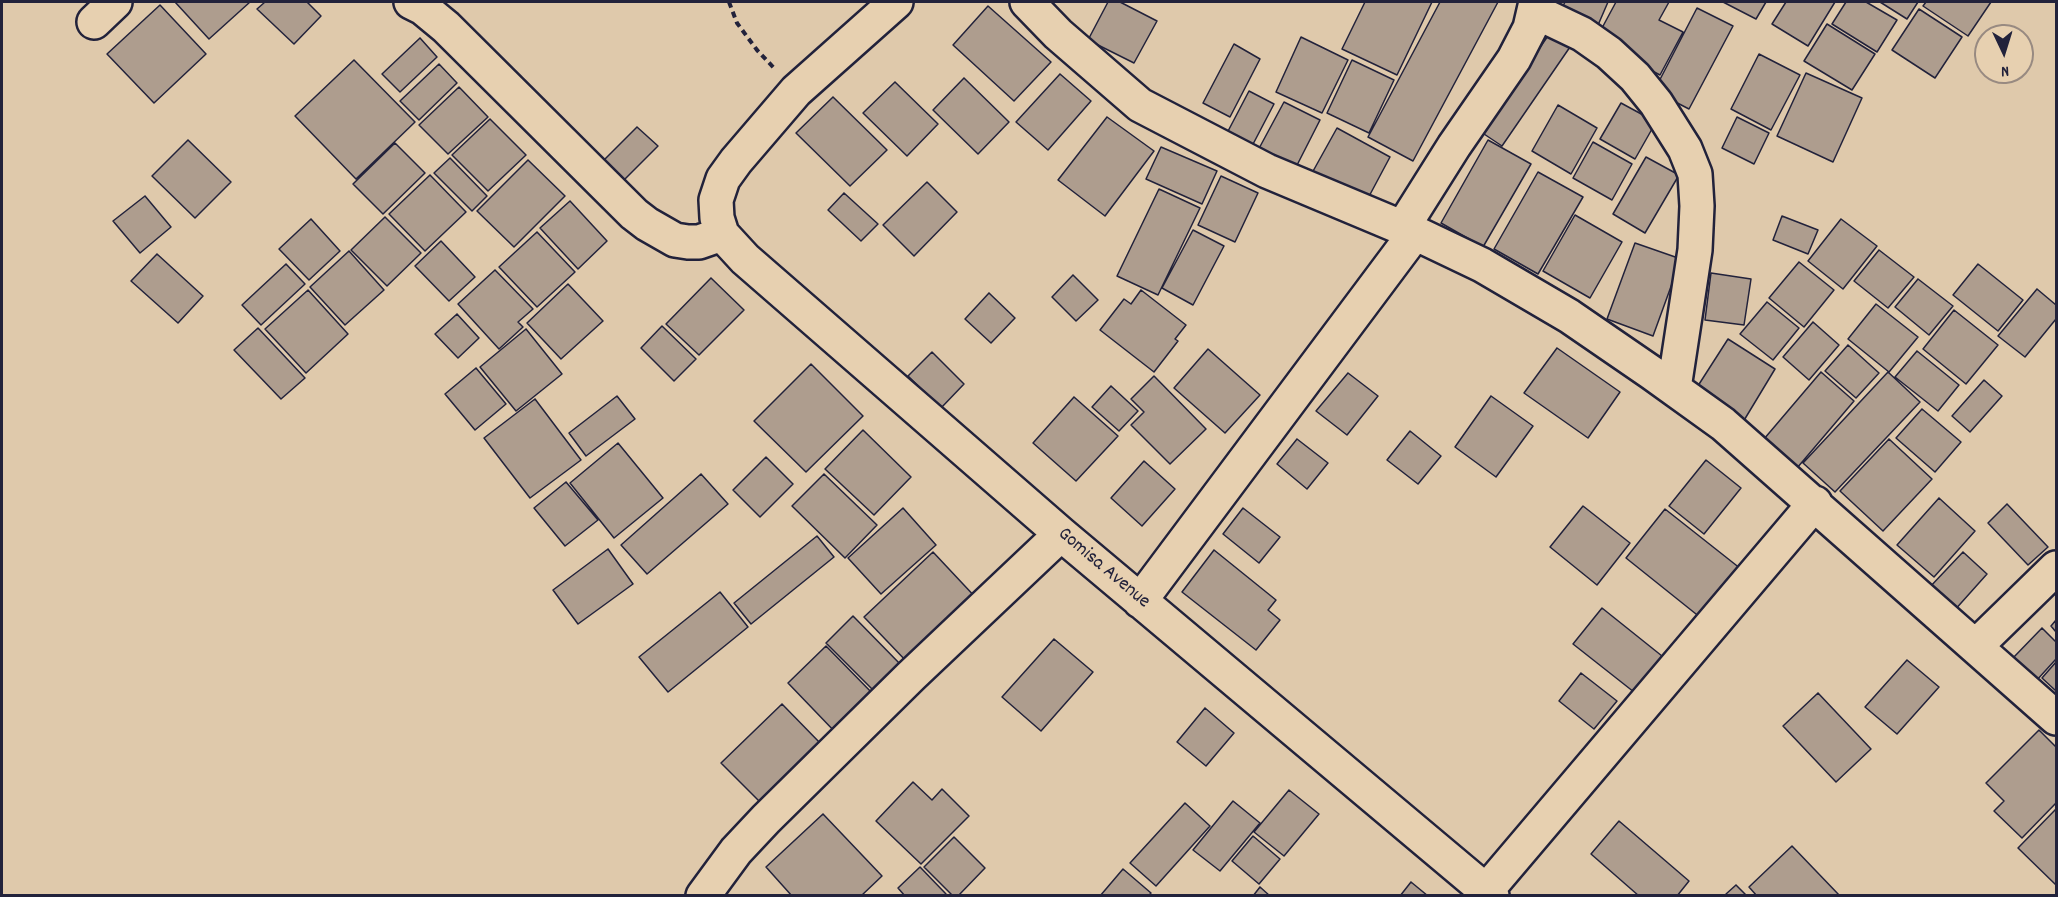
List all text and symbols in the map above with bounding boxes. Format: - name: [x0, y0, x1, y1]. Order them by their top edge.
- north arrow: [1974, 24, 2034, 84]
- text: N: [2000, 59, 2010, 82]
- street label: Gomisa Avenue: [1052, 523, 1154, 615]

